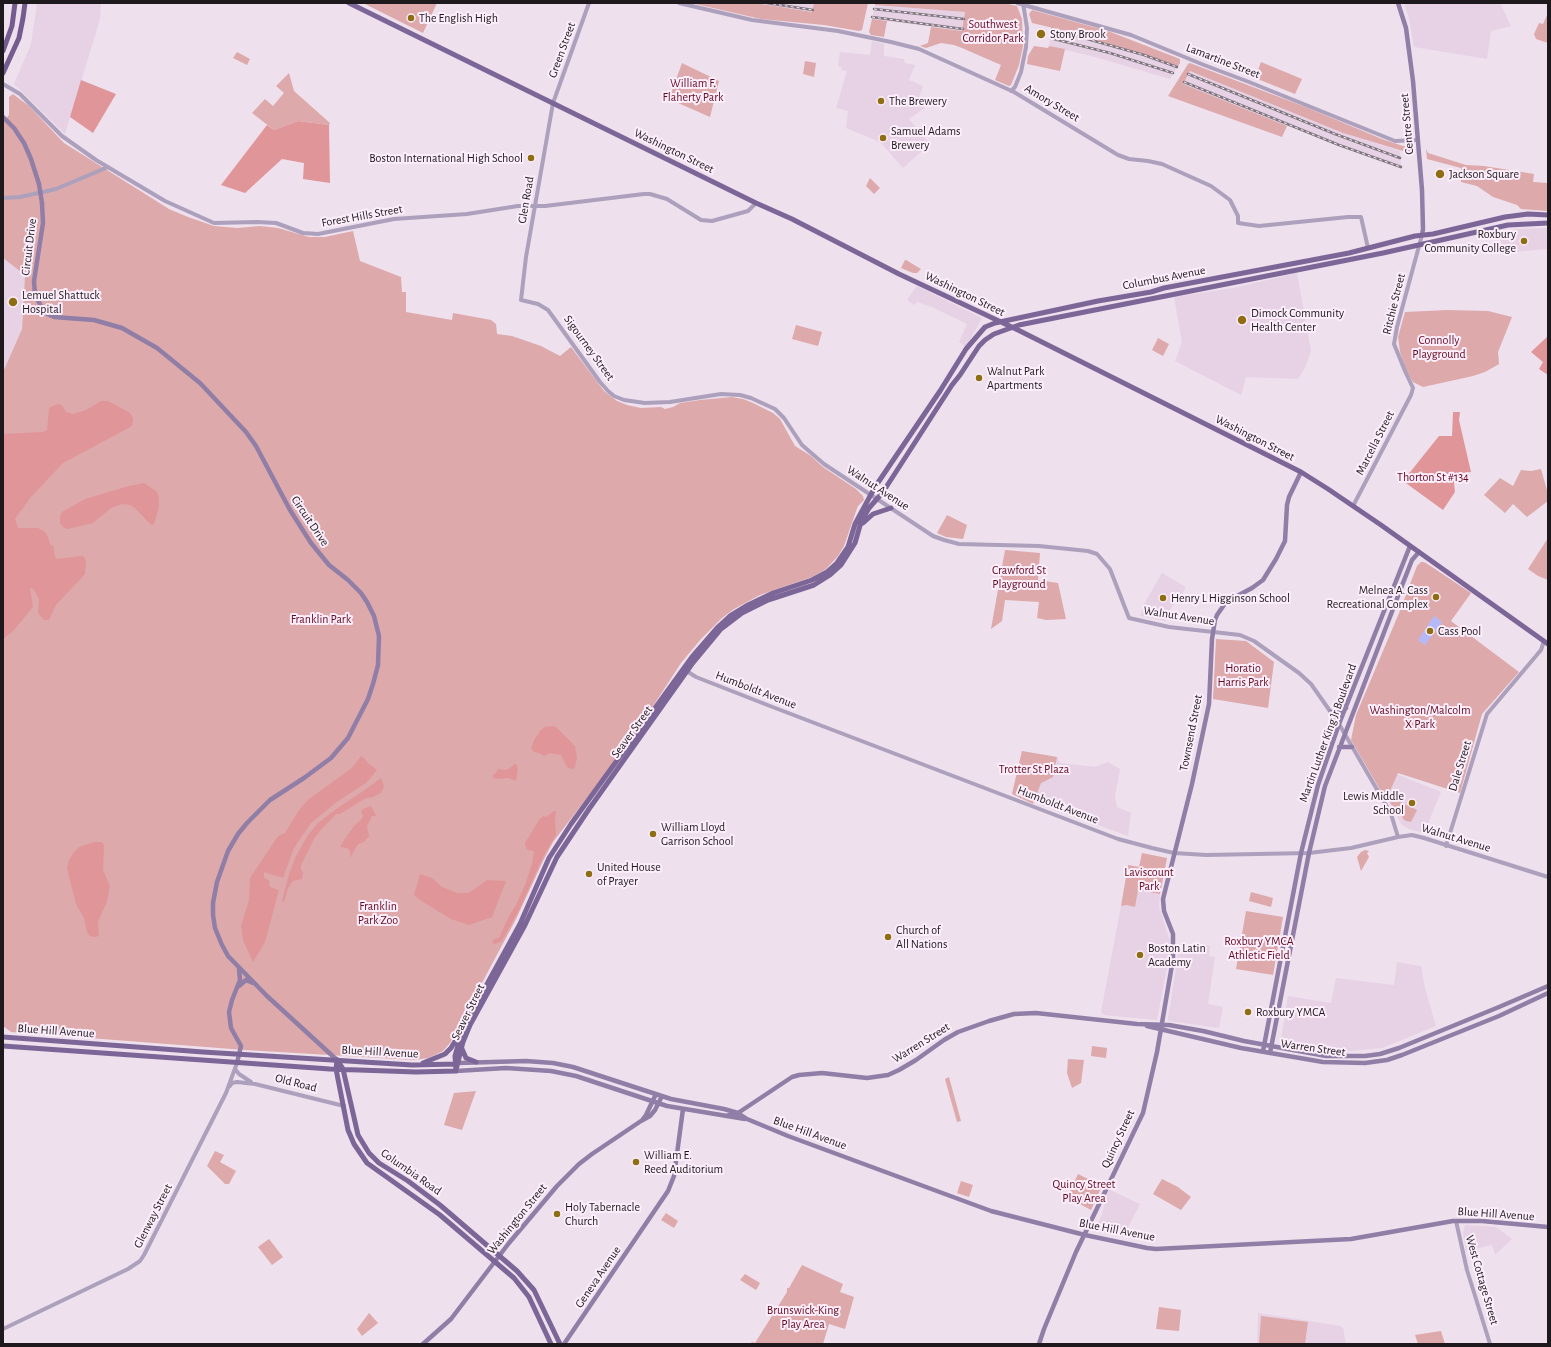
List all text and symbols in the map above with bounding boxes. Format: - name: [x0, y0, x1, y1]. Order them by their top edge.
- place label: The English High: [419, 11, 498, 25]
- marker: The English High: [406, 13, 416, 23]
- park label: Southwest Corridor Park: [963, 17, 1023, 45]
- street label: Green Street: [545, 20, 579, 80]
- place label: Stony Brook: [1050, 27, 1106, 41]
- marker: Stony Brook: [1035, 28, 1047, 40]
- street label: Lamartine Street: [1184, 40, 1262, 82]
- park label: William F. Flaherty Park: [663, 76, 723, 104]
- street label: Amory Street: [1022, 81, 1082, 125]
- street label: Centre Street: [1397, 93, 1417, 155]
- place label: The Brewery: [889, 94, 947, 108]
- marker: The Brewery: [876, 96, 886, 106]
- place label: Samuel Adams Brewery: [891, 124, 960, 152]
- street label: Washington Street: [632, 125, 716, 177]
- marker: Samuel Adams Brewery: [878, 133, 888, 143]
- place label: Boston International High School: [369, 151, 523, 165]
- marker: Boston International High School: [526, 153, 536, 163]
- place label: Jackson Square: [1449, 167, 1519, 181]
- marker: Jackson Square: [1434, 168, 1446, 180]
- street label: Glen Road: [515, 175, 537, 225]
- street label: Forest Hills Street: [320, 202, 404, 230]
- street label: Circuit Drive: [18, 218, 40, 276]
- place label: Roxbury Community College: [1425, 227, 1516, 255]
- marker: Roxbury Community College: [1519, 236, 1529, 246]
- street label: Columbus Avenue: [1121, 263, 1207, 293]
- street label: Washington Street: [923, 268, 1007, 320]
- street label: Ritchie Street: [1379, 272, 1409, 336]
- place label: Lemuel Shattuck Hospital: [22, 288, 100, 316]
- marker: Lemuel Shattuck Hospital: [7, 296, 19, 308]
- place label: Dimock Community Health Center: [1251, 306, 1344, 334]
- street label: Sigourney Street: [560, 313, 618, 383]
- marker: Dimock Community Health Center: [1236, 314, 1248, 326]
- park label: Connolly Playground: [1412, 333, 1466, 361]
- place label: Walnut Park Apartments: [987, 364, 1044, 392]
- marker: Walnut Park Apartments: [974, 373, 984, 383]
- street label: Marcella Street: [1353, 408, 1397, 478]
- street label: Washington Street: [1213, 412, 1297, 464]
- street label: Walnut Avenue: [844, 462, 912, 514]
- park label: Thorton St #134: [1397, 470, 1469, 484]
- street label: Circuit Drive: [288, 493, 332, 549]
- park label: Crawford St Playground: [992, 563, 1046, 591]
- place label: Melnea A. Cass Recreational Complex: [1326, 583, 1428, 611]
- place label: Henry L Higginson School: [1171, 591, 1290, 605]
- marker: Melnea A. Cass Recreational Complex: [1431, 592, 1441, 602]
- marker: Henry L Higginson School: [1158, 593, 1168, 603]
- street label: Walnut Avenue: [1142, 603, 1216, 629]
- park label: Franklin Park: [291, 612, 351, 626]
- place label: Cass Pool: [1438, 624, 1481, 638]
- marker: Cass Pool: [1425, 626, 1435, 636]
- park label: Horatio Harris Park: [1217, 661, 1269, 689]
- street label: Martin Luther King Jr Boulevard: [1296, 662, 1360, 804]
- street label: Humboldt Avenue: [713, 668, 799, 712]
- street label: Townsend Street: [1177, 693, 1205, 773]
- street label: Seaver Street: [608, 703, 656, 761]
- park label: Washington/Malcolm X Park: [1369, 703, 1471, 731]
- street label: Dale Street: [1446, 739, 1474, 793]
- park label: Trotter St Plaza: [999, 762, 1069, 776]
- street label: Humboldt Avenue: [1015, 783, 1101, 827]
- place label: Lewis Middle School: [1343, 789, 1404, 817]
- marker: Lewis Middle School: [1407, 798, 1417, 808]
- place label: William Lloyd Garrison School: [661, 820, 734, 848]
- street label: Walnut Avenue: [1420, 821, 1492, 855]
- marker: William Lloyd Garrison School: [648, 829, 658, 839]
- place label: United House of Prayer: [597, 860, 661, 888]
- park label: Laviscount Park: [1124, 865, 1174, 893]
- marker: United House of Prayer: [584, 869, 594, 879]
- park label: Franklin Park Zoo: [358, 899, 398, 927]
- place label: Church of All Nations: [896, 923, 947, 951]
- marker: Church of All Nations: [883, 932, 893, 942]
- park label: Roxbury YMCA Athletic Field: [1224, 934, 1294, 962]
- place label: Boston Latin Academy: [1148, 941, 1206, 969]
- marker: Boston Latin Academy: [1135, 950, 1145, 960]
- street label: Seaver Street: [448, 981, 488, 1043]
- place label: Roxbury YMCA: [1256, 1005, 1325, 1019]
- marker: Roxbury YMCA: [1243, 1007, 1253, 1017]
- street label: Warren Street: [890, 1020, 952, 1066]
- street label: Blue Hill Avenue: [17, 1021, 95, 1041]
- street label: Warren Street: [1280, 1036, 1346, 1060]
- street label: Blue Hill Avenue: [341, 1043, 419, 1061]
- street label: Old Road: [274, 1071, 318, 1095]
- street label: Quincy Street: [1098, 1107, 1138, 1171]
- street label: Blue Hill Avenue: [771, 1113, 849, 1153]
- street label: Columbia Road: [378, 1146, 444, 1198]
- place label: William E. Reed Auditorium: [644, 1148, 723, 1176]
- marker: William E. Reed Auditorium: [631, 1157, 641, 1167]
- park label: Quincy Street Play Area: [1053, 1177, 1115, 1205]
- street label: Glenway Street: [131, 1181, 175, 1251]
- street label: Washington Street: [484, 1181, 550, 1257]
- place label: Holy Tabernacle Church: [565, 1200, 640, 1228]
- street label: Blue Hill Avenue: [1457, 1204, 1535, 1224]
- marker: Holy Tabernacle Church: [552, 1209, 562, 1219]
- street label: Blue Hill Avenue: [1078, 1216, 1156, 1244]
- street label: West Cottage Street: [1462, 1233, 1502, 1327]
- street label: Geneva Avenue: [572, 1243, 624, 1311]
- park label: Brunswick-King Play Area: [767, 1303, 839, 1331]

